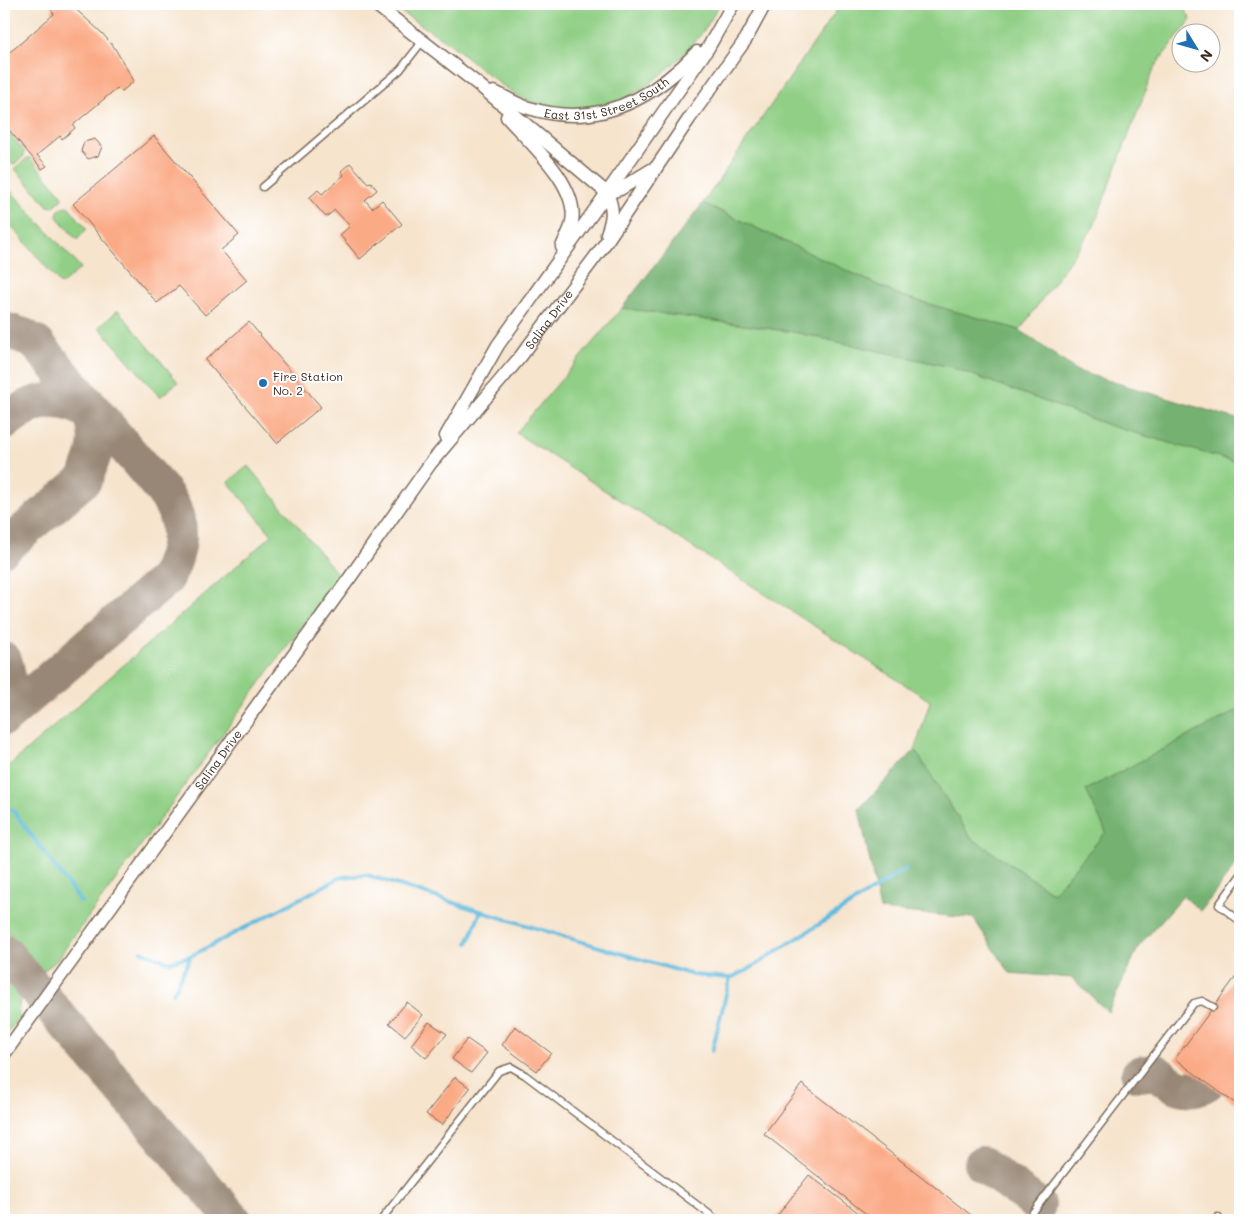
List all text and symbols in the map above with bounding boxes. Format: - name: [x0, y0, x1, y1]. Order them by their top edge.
- north arrow: [1172, 22, 1222, 72]
- text: N: [1196, 46, 1218, 66]
- street label: East 31st Street South: [543, 73, 672, 123]
- street label: Salina Drive: [521, 286, 576, 352]
- place label: Fire Station No. 2: [273, 368, 343, 398]
- marker: Fire Station No. 2: [257, 377, 269, 389]
- street label: Salina Drive: [191, 726, 245, 793]

